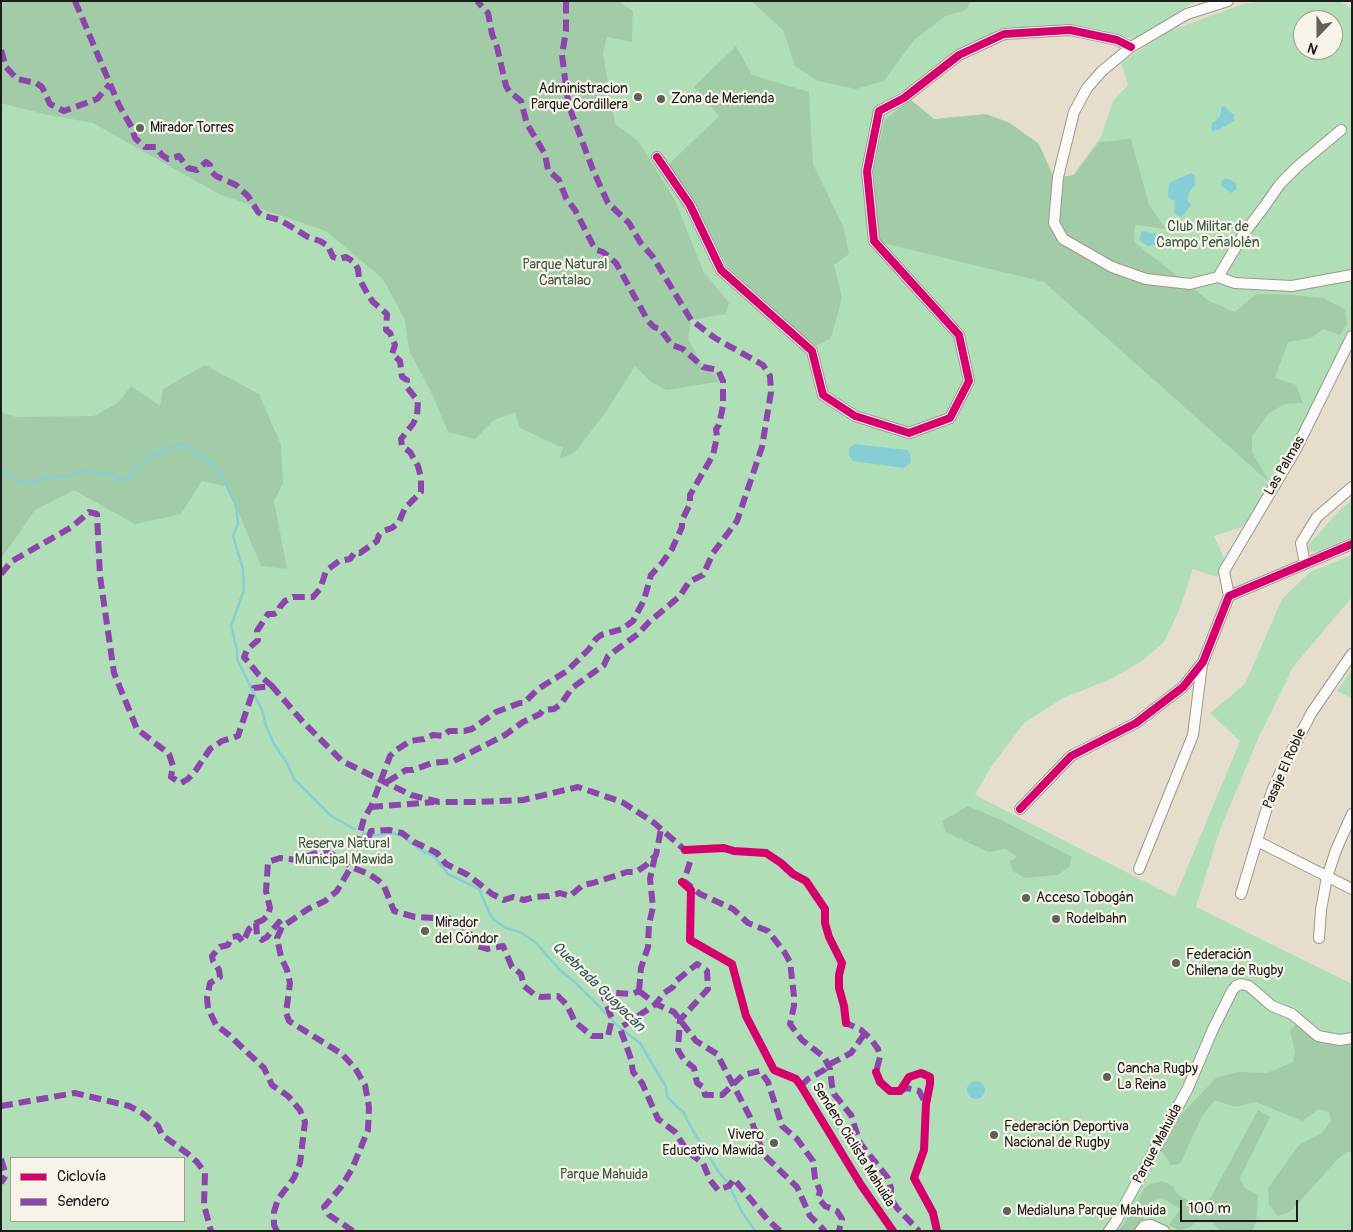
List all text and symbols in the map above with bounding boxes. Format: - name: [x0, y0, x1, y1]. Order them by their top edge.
- north arrow: [1293, 10, 1343, 60]
- text: N: [1305, 39, 1320, 58]
- place label: Administracion Parque Cordillera: [530, 81, 628, 114]
- marker: Administracion Parque Cordillera: [632, 91, 644, 103]
- place label: Zona de Merienda: [671, 91, 774, 107]
- marker: Zona de Merienda: [655, 93, 667, 105]
- place label: Mirador Torres: [150, 120, 234, 136]
- marker: Mirador Torres: [134, 122, 146, 134]
- park label: Club Militar de Campo Peñalolén: [1156, 219, 1260, 252]
- park label: Parque Natural Cantalao: [522, 257, 608, 290]
- street label: Las Palmas: [1261, 433, 1309, 499]
- street label: Pasaje El Roble: [1260, 726, 1310, 812]
- park label: Reserva Natural Municipal Mawida: [295, 836, 393, 869]
- place label: Acceso Tobogán: [1036, 890, 1134, 906]
- marker: Acceso Tobogán: [1020, 892, 1032, 904]
- place label: Rodelbahn: [1066, 911, 1127, 927]
- marker: Rodelbahn: [1050, 913, 1062, 925]
- place label: Mirador del Cóndor: [435, 915, 499, 948]
- marker: Mirador del Cóndor: [419, 925, 431, 937]
- water label: Quebrada Guayacán: [548, 938, 648, 1036]
- place label: Federación Chilena de Rugby: [1186, 947, 1283, 980]
- marker: Federación Chilena de Rugby: [1170, 957, 1182, 969]
- place label: Cancha Rugby La Reina: [1117, 1061, 1198, 1094]
- marker: Cancha Rugby La Reina: [1101, 1071, 1113, 1083]
- street label: Sendero Ciclista Mahuida: [808, 1080, 898, 1210]
- street label: Parque Mahuida: [1130, 1101, 1186, 1187]
- place label: Federación Deportiva Nacional de Rugby: [1004, 1119, 1129, 1152]
- place label: Vivero Educativo Mawida: [662, 1127, 764, 1160]
- marker: Federación Deportiva Nacional de Rugby: [988, 1129, 1000, 1141]
- marker: Vivero Educativo Mawida: [768, 1137, 780, 1149]
- legend: [10, 1157, 185, 1222]
- text: Ciclovía: [57, 1167, 106, 1186]
- park label: Parque Mahuida: [560, 1167, 648, 1183]
- scale bar: [1183, 1190, 1300, 1222]
- text: Sendero: [57, 1192, 109, 1211]
- text: 100 m: [1188, 1199, 1231, 1218]
- place label: Medialuna Parque Mahuida: [1017, 1203, 1166, 1219]
- marker: Medialuna Parque Mahuida: [1001, 1205, 1013, 1217]

